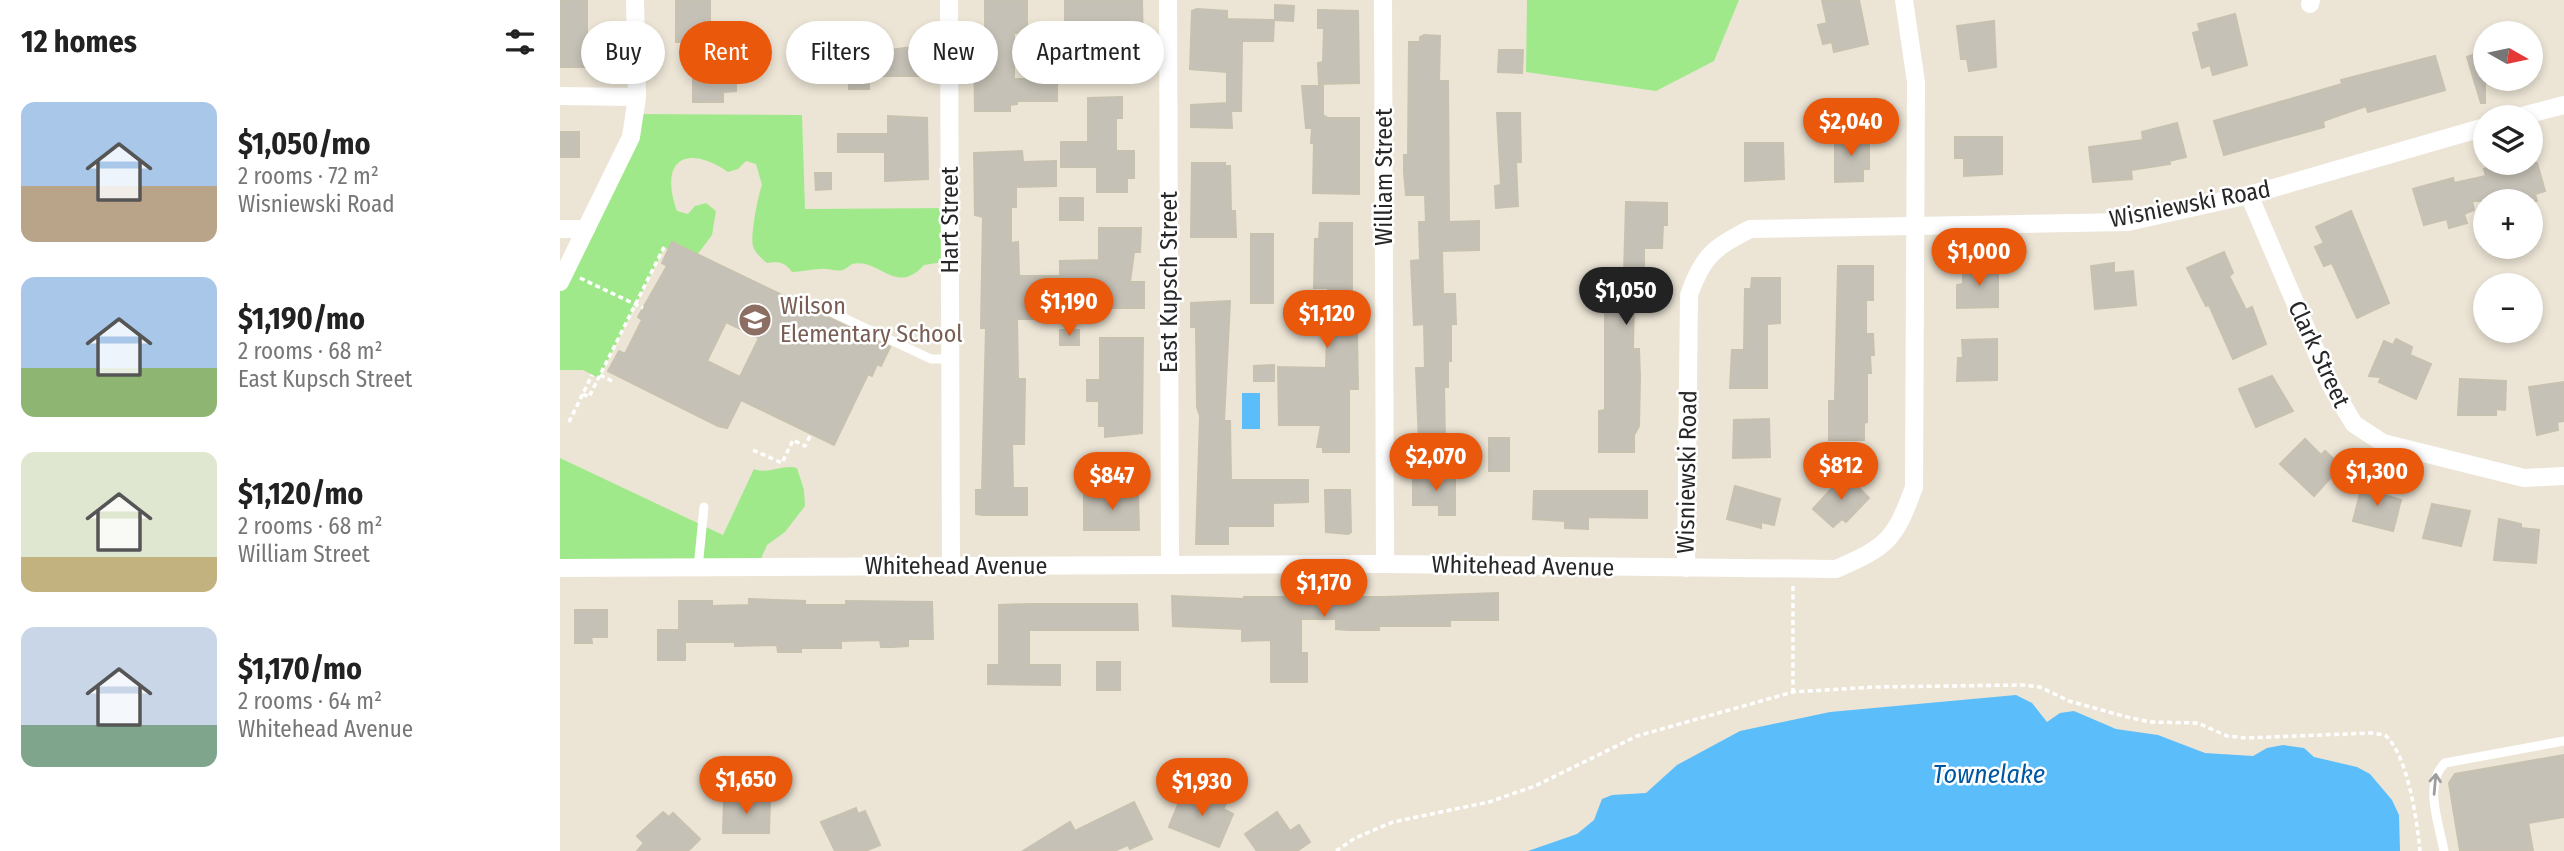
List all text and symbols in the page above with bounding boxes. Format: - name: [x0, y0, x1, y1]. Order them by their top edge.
- chip: Buy: [581, 21, 665, 84]
- chip: Rent: [679, 21, 772, 84]
- chip: Filters: [786, 21, 894, 84]
- chip: New: [908, 21, 998, 84]
- chip: Apartment: [1012, 21, 1164, 84]
- north arrow: [2473, 21, 2543, 91]
- map controls: [2473, 21, 2543, 343]
- icon: filters: [501, 23, 539, 61]
- text: 12 homes: [21, 24, 137, 60]
- pin: $2,040: [1794, 99, 1908, 158]
- button: layers: [2473, 105, 2543, 175]
- text: $2,040: [1819, 107, 1883, 135]
- street label: William Street: [1370, 108, 1398, 246]
- text: $1,050/mo: [238, 126, 370, 162]
- icon: home: [77, 130, 161, 214]
- text: 2 rooms · 72 m²: [238, 162, 379, 190]
- street label: Hart Street: [936, 166, 964, 274]
- street label: Wisniewski Road: [2107, 175, 2273, 233]
- button: +: [2473, 189, 2543, 259]
- text: Wisniewski Road: [238, 190, 395, 218]
- street label: East Kupsch Street: [1155, 191, 1183, 373]
- pin: $1,000: [1922, 229, 2036, 288]
- text: $1,000: [1948, 237, 2010, 265]
- pin: $1,050: [1569, 268, 1683, 327]
- button: −: [2473, 273, 2543, 343]
- text: $1,050: [1595, 276, 1657, 304]
- pin: $1,190: [1012, 278, 1126, 338]
- text: $1,190: [1040, 287, 1098, 315]
- pin: $1,120: [1270, 290, 1384, 350]
- place label: Wilson Elementary School: [780, 292, 963, 348]
- street label: Clark Street: [2282, 296, 2356, 412]
- text: $1,120: [1299, 299, 1355, 327]
- text: $1,190/mo: [238, 301, 365, 337]
- school or university icon: Wilson Elementary School: [736, 301, 774, 339]
- icon: home: [77, 305, 161, 389]
- text: 2 rooms · 68 m²: [238, 337, 383, 365]
- text: East Kupsch Street: [238, 365, 412, 393]
- street label: Wisniewski Road: [1672, 390, 1702, 554]
- pin: $2,070: [1379, 434, 1493, 493]
- text: $2,070: [1405, 442, 1467, 470]
- pin: $812: [1800, 442, 1882, 502]
- pin: $1,300: [2320, 448, 2434, 508]
- text: $812: [1819, 451, 1863, 479]
- pin: $847: [1071, 452, 1153, 512]
- text: $1,300: [2346, 457, 2408, 485]
- text: $847: [1090, 461, 1134, 489]
- text: $1,120/mo: [238, 476, 363, 512]
- icon: home: [77, 480, 161, 564]
- text: 2 rooms · 68 m²: [238, 512, 383, 540]
- text: William Street: [238, 540, 370, 568]
- street label: Whitehead Avenue: [1431, 550, 1615, 582]
- street label: Whitehead Avenue: [865, 552, 1047, 580]
- pin: $1,170: [1267, 560, 1381, 619]
- text: $1,170: [1296, 568, 1352, 596]
- text: $1,170/mo: [238, 651, 362, 687]
- icon: home: [77, 655, 161, 739]
- text: 2 rooms · 64 m²: [238, 687, 382, 715]
- text: Whitehead Avenue: [238, 715, 413, 743]
- pin: $1,650: [689, 756, 803, 816]
- pin: $1,930: [1145, 758, 1259, 818]
- water label: Townelake: [1933, 759, 2045, 790]
- text: $1,650: [715, 765, 777, 793]
- text: $1,930: [1172, 767, 1232, 795]
- one-way arrow: [2429, 773, 2442, 796]

